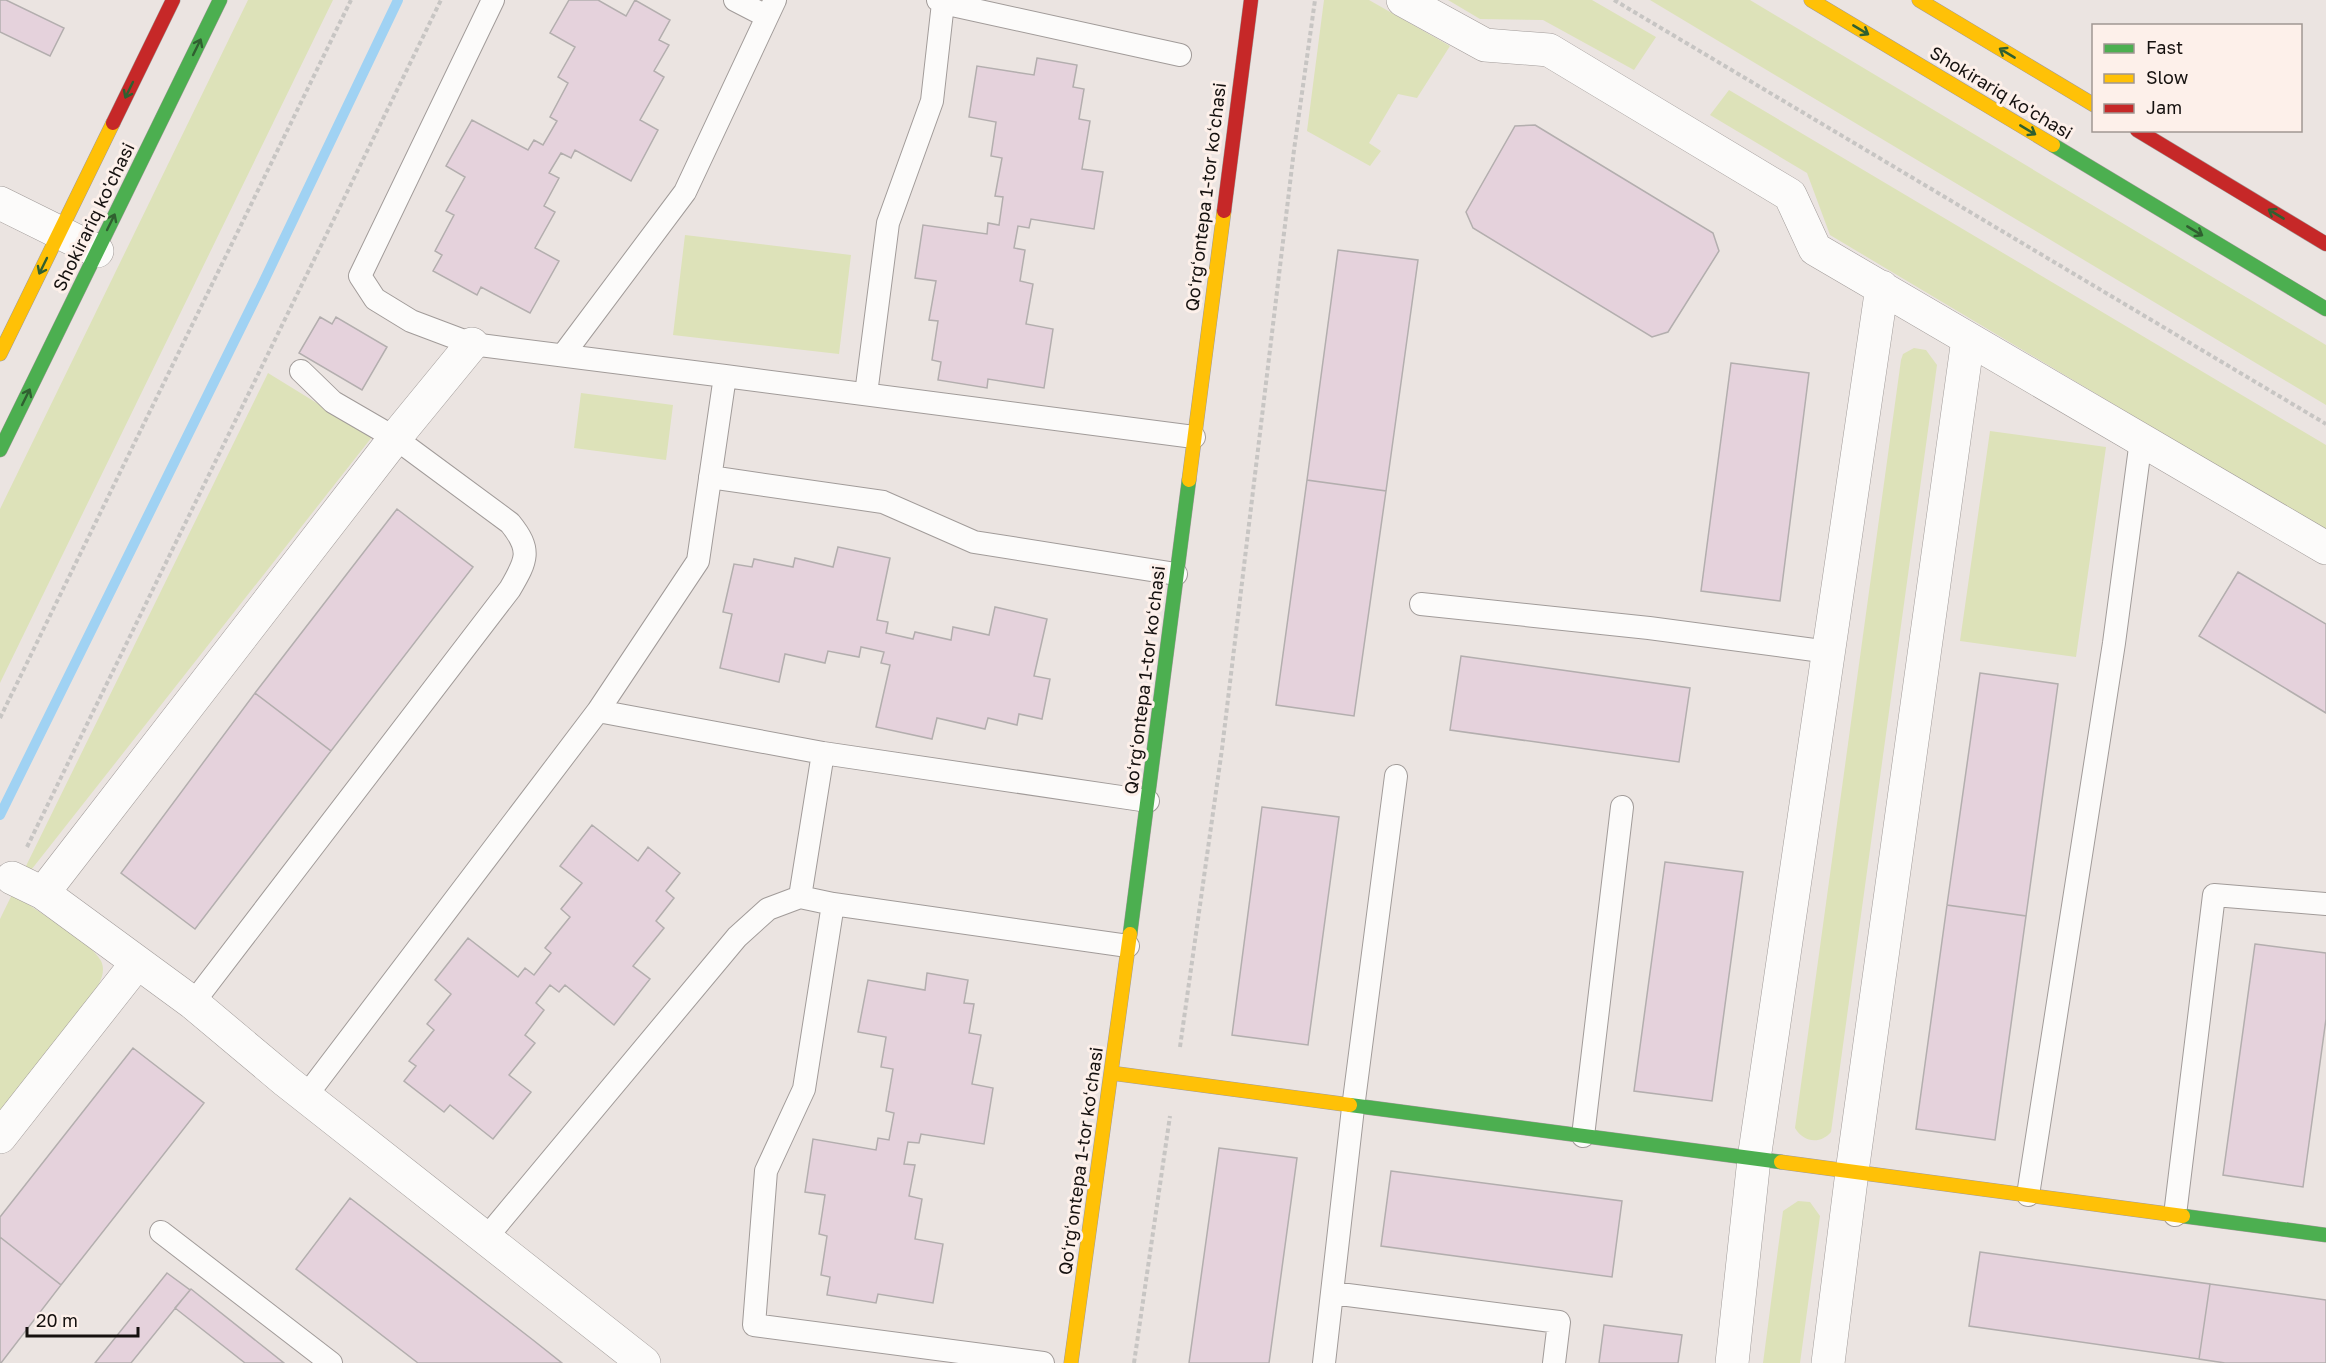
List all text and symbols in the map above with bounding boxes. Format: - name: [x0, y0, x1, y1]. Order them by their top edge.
- one-way arrow: [1852, 24, 1869, 36]
- legend: [2092, 24, 2302, 132]
- text: Fast: [2146, 36, 2183, 58]
- one-way arrow: [192, 38, 203, 56]
- street label: Shokirariq ko'chasi: [1926, 41, 2077, 143]
- one-way arrow: [1999, 47, 2016, 59]
- text: Slow: [2146, 66, 2189, 88]
- one-way arrow: [122, 81, 134, 99]
- street label: Qoʻrgʻontepa 1-tor koʻchasi: [1180, 81, 1230, 312]
- text: Jam: [2146, 96, 2182, 118]
- one-way arrow: [2019, 125, 2036, 137]
- street label: Shokirariq ko'chasi: [48, 139, 139, 294]
- one-way arrow: [2268, 207, 2285, 219]
- one-way arrow: [105, 214, 117, 231]
- one-way arrow: [2186, 225, 2203, 237]
- one-way arrow: [37, 256, 49, 274]
- one-way arrow: [20, 389, 32, 407]
- street label: Qoʻrgʻontepa 1-tor koʻchasi: [1119, 564, 1169, 795]
- street label: Qoʻrgʻontepa 1-tor koʻchasi: [1053, 1045, 1107, 1276]
- scale bar: [27, 1300, 138, 1338]
- text: 20 m: [36, 1309, 78, 1331]

